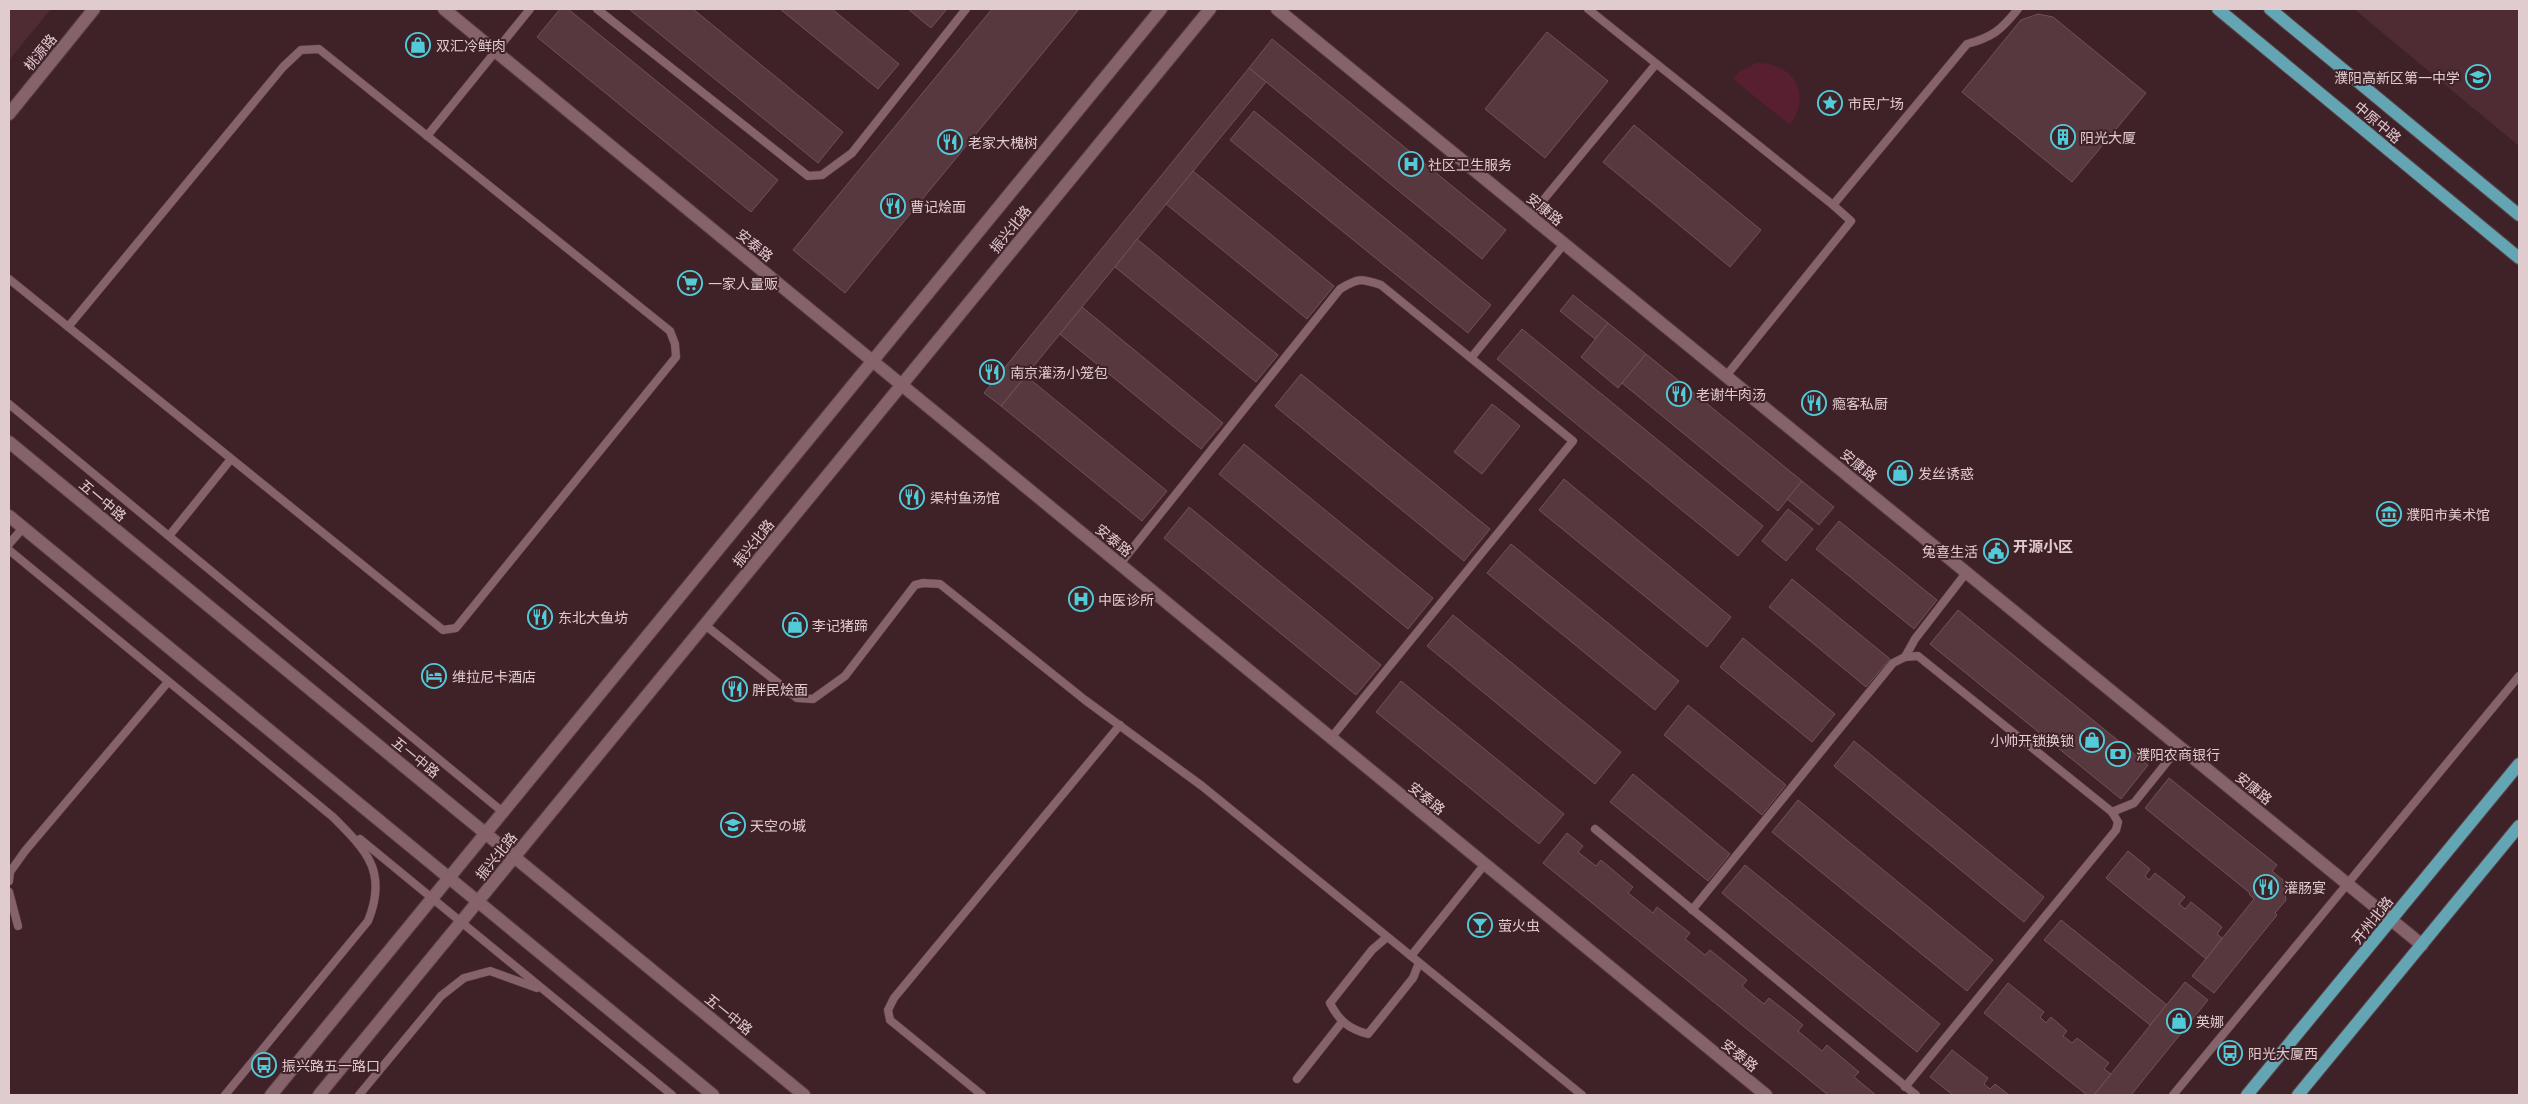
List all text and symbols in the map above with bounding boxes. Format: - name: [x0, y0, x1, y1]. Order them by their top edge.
- street label: 桃源路: [20, 30, 60, 74]
- shop icon: 双汇冷鲜肉: [405, 32, 431, 58]
- place label: 双汇冷鲜肉: [436, 37, 506, 54]
- school or university icon: 濮阳高新区第一中学: [2465, 64, 2491, 90]
- place label: 濮阳高新区第一中学: [2334, 69, 2460, 86]
- place icon: 市民广场: [1817, 90, 1843, 116]
- place label: 市民广场: [1848, 95, 1904, 112]
- street label: 中原中路: [2351, 97, 2405, 147]
- building icon: 阳光大厦: [2050, 124, 2076, 150]
- restaurant icon: 老家大槐树: [937, 129, 963, 155]
- place label: 阳光大厦: [2080, 129, 2136, 146]
- place label: 老家大槐树: [968, 134, 1038, 151]
- hospital icon: 社区卫生服务: [1398, 151, 1424, 177]
- place label: 社区卫生服务: [1428, 156, 1512, 173]
- street label: 安康路: [1523, 189, 1567, 229]
- restaurant icon: 曹记烩面: [880, 193, 906, 219]
- place label: 曹记烩面: [910, 198, 966, 215]
- street label: 振兴北路: [986, 202, 1034, 256]
- street label: 安泰路: [733, 225, 777, 265]
- supermarket icon: 一家人量贩: [677, 270, 703, 296]
- place label: 一家人量贩: [708, 275, 778, 292]
- restaurant icon: 南京灌汤小笼包: [979, 359, 1005, 385]
- place label: 南京灌汤小笼包: [1010, 364, 1108, 381]
- restaurant icon: 老谢牛肉汤: [1666, 381, 1692, 407]
- place label: 老谢牛肉汤: [1696, 386, 1766, 403]
- restaurant icon: 瘾客私厨: [1801, 390, 1827, 416]
- place label: 瘾客私厨: [1832, 395, 1888, 412]
- street label: 安康路: [1837, 445, 1881, 485]
- shop icon: 发丝诱惑: [1887, 460, 1913, 486]
- place label: 发丝诱惑: [1918, 465, 1974, 482]
- street label: 五一中路: [76, 475, 130, 525]
- restaurant icon: 渠村鱼汤馆: [899, 484, 925, 510]
- place label: 渠村鱼汤馆: [930, 489, 1000, 506]
- museum icon: 濮阳市美术馆: [2376, 501, 2402, 527]
- place label: 濮阳市美术馆: [2406, 506, 2490, 523]
- street label: 振兴北路: [729, 516, 777, 570]
- street label: 安泰路: [1092, 520, 1136, 560]
- district label: 开源小区: [2013, 537, 2073, 555]
- public building icon: 兔喜生活: [1983, 538, 2009, 564]
- place label: 兔喜生活: [1922, 543, 1978, 560]
- hospital icon: 中医诊所: [1068, 586, 1094, 612]
- place label: 中医诊所: [1098, 591, 1154, 608]
- restaurant icon: 东北大鱼坊: [527, 604, 553, 630]
- place label: 东北大鱼坊: [558, 609, 628, 626]
- shop icon: 李记猪蹄: [782, 612, 808, 638]
- place label: 李记猪蹄: [812, 617, 868, 634]
- hotel icon: 维拉尼卡酒店: [421, 663, 447, 689]
- place label: 维拉尼卡酒店: [452, 668, 536, 685]
- restaurant icon: 胖民烩面: [722, 676, 748, 702]
- place label: 胖民烩面: [752, 681, 808, 698]
- shop icon: 小帅开锁换锁: [2079, 727, 2105, 753]
- place label: 小帅开锁换锁: [1990, 732, 2074, 749]
- street label: 五一中路: [389, 733, 443, 781]
- bank icon: 濮阳农商银行: [2105, 741, 2131, 767]
- place label: 濮阳农商银行: [2136, 746, 2220, 763]
- street label: 安康路: [2232, 768, 2276, 808]
- street label: 安泰路: [1405, 778, 1449, 818]
- school or university icon: 天空の城: [720, 812, 746, 838]
- place label: 天空の城: [750, 817, 806, 834]
- street label: 振兴北路: [472, 829, 520, 883]
- restaurant icon: 灌肠宴: [2253, 874, 2279, 900]
- place label: 灌肠宴: [2284, 879, 2326, 896]
- street label: 开州北路: [2348, 893, 2396, 947]
- bar icon: 萤火虫: [1467, 912, 1493, 938]
- place label: 萤火虫: [1498, 917, 1540, 934]
- street label: 五一中路: [702, 990, 756, 1038]
- shop icon: 英娜: [2166, 1008, 2192, 1034]
- place label: 英娜: [2196, 1013, 2224, 1030]
- street label: 安泰路: [1718, 1035, 1762, 1075]
- bus stop icon: 阳光大厦西: [2217, 1040, 2243, 1066]
- place label: 阳光大厦西: [2248, 1045, 2318, 1062]
- bus stop icon: 振兴路五一路口: [251, 1052, 277, 1078]
- place label: 振兴路五一路口: [282, 1057, 380, 1074]

